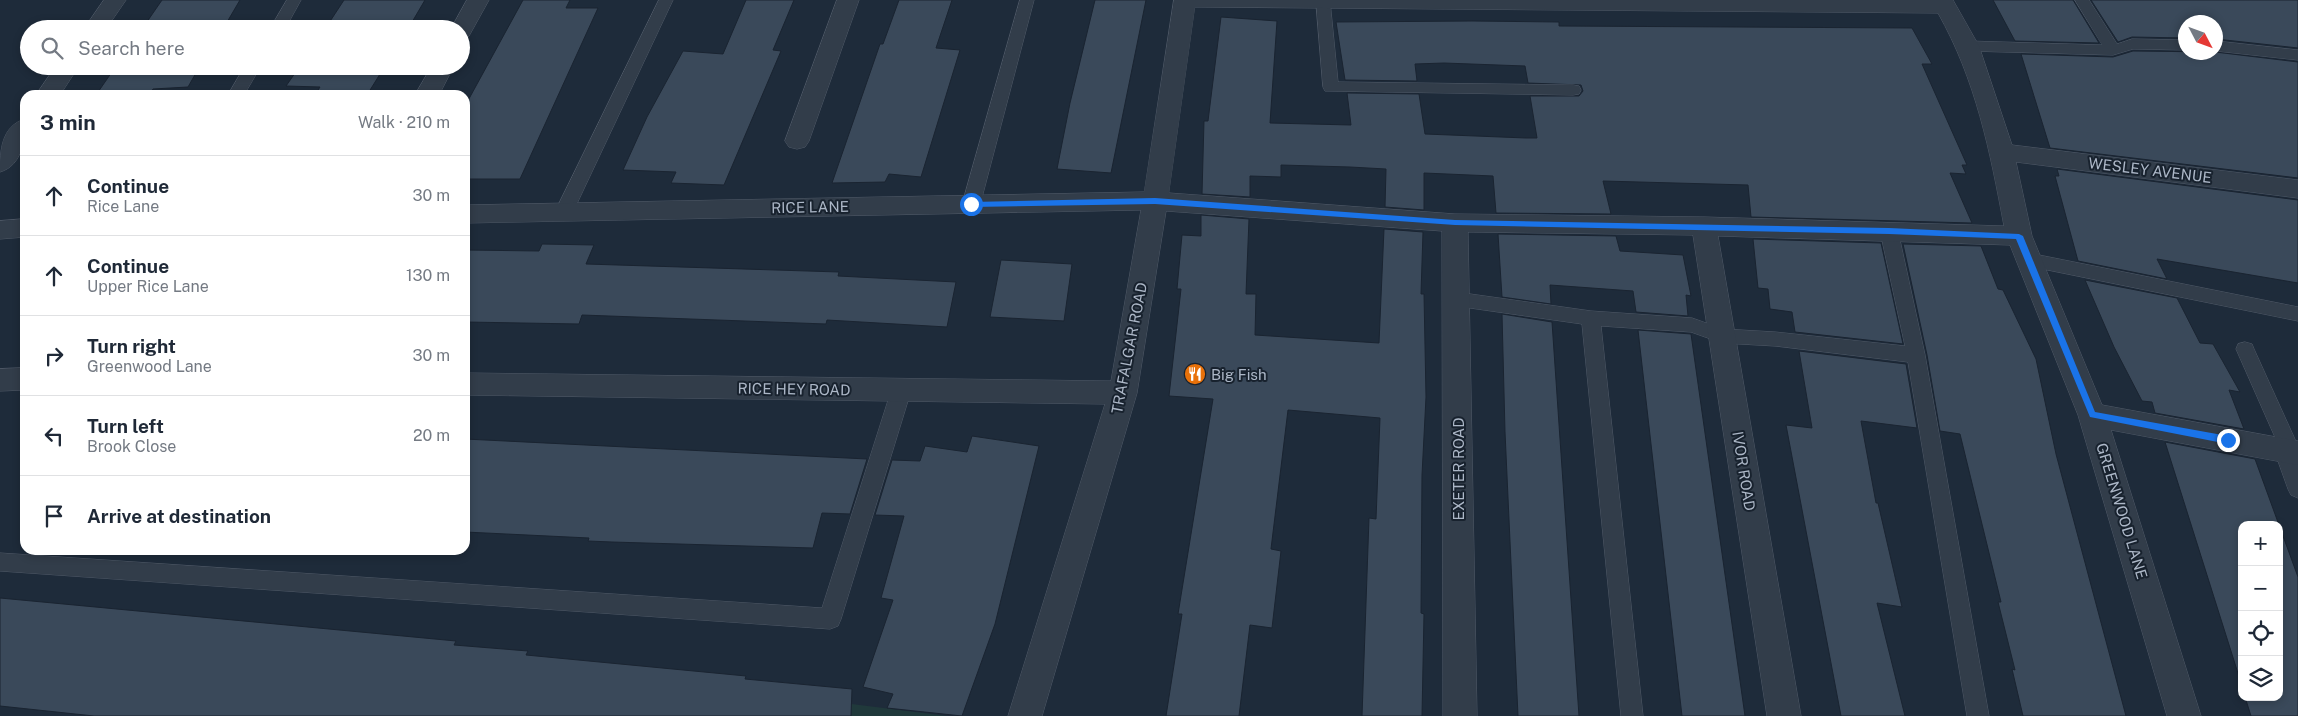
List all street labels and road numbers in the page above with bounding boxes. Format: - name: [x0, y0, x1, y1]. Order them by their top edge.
- street label: WESLEY AVENUE: [2087, 154, 2213, 186]
- street label: RICE LANE: [771, 198, 849, 216]
- street label: TRAFALGAR ROAD: [1108, 281, 1150, 415]
- street label: RICE HEY ROAD: [737, 380, 851, 398]
- street label: EXETER ROAD: [1450, 417, 1467, 521]
- street label: IVOR ROAD: [1729, 430, 1759, 512]
- street label: GREENWOOD LANE: [2093, 441, 2151, 581]

